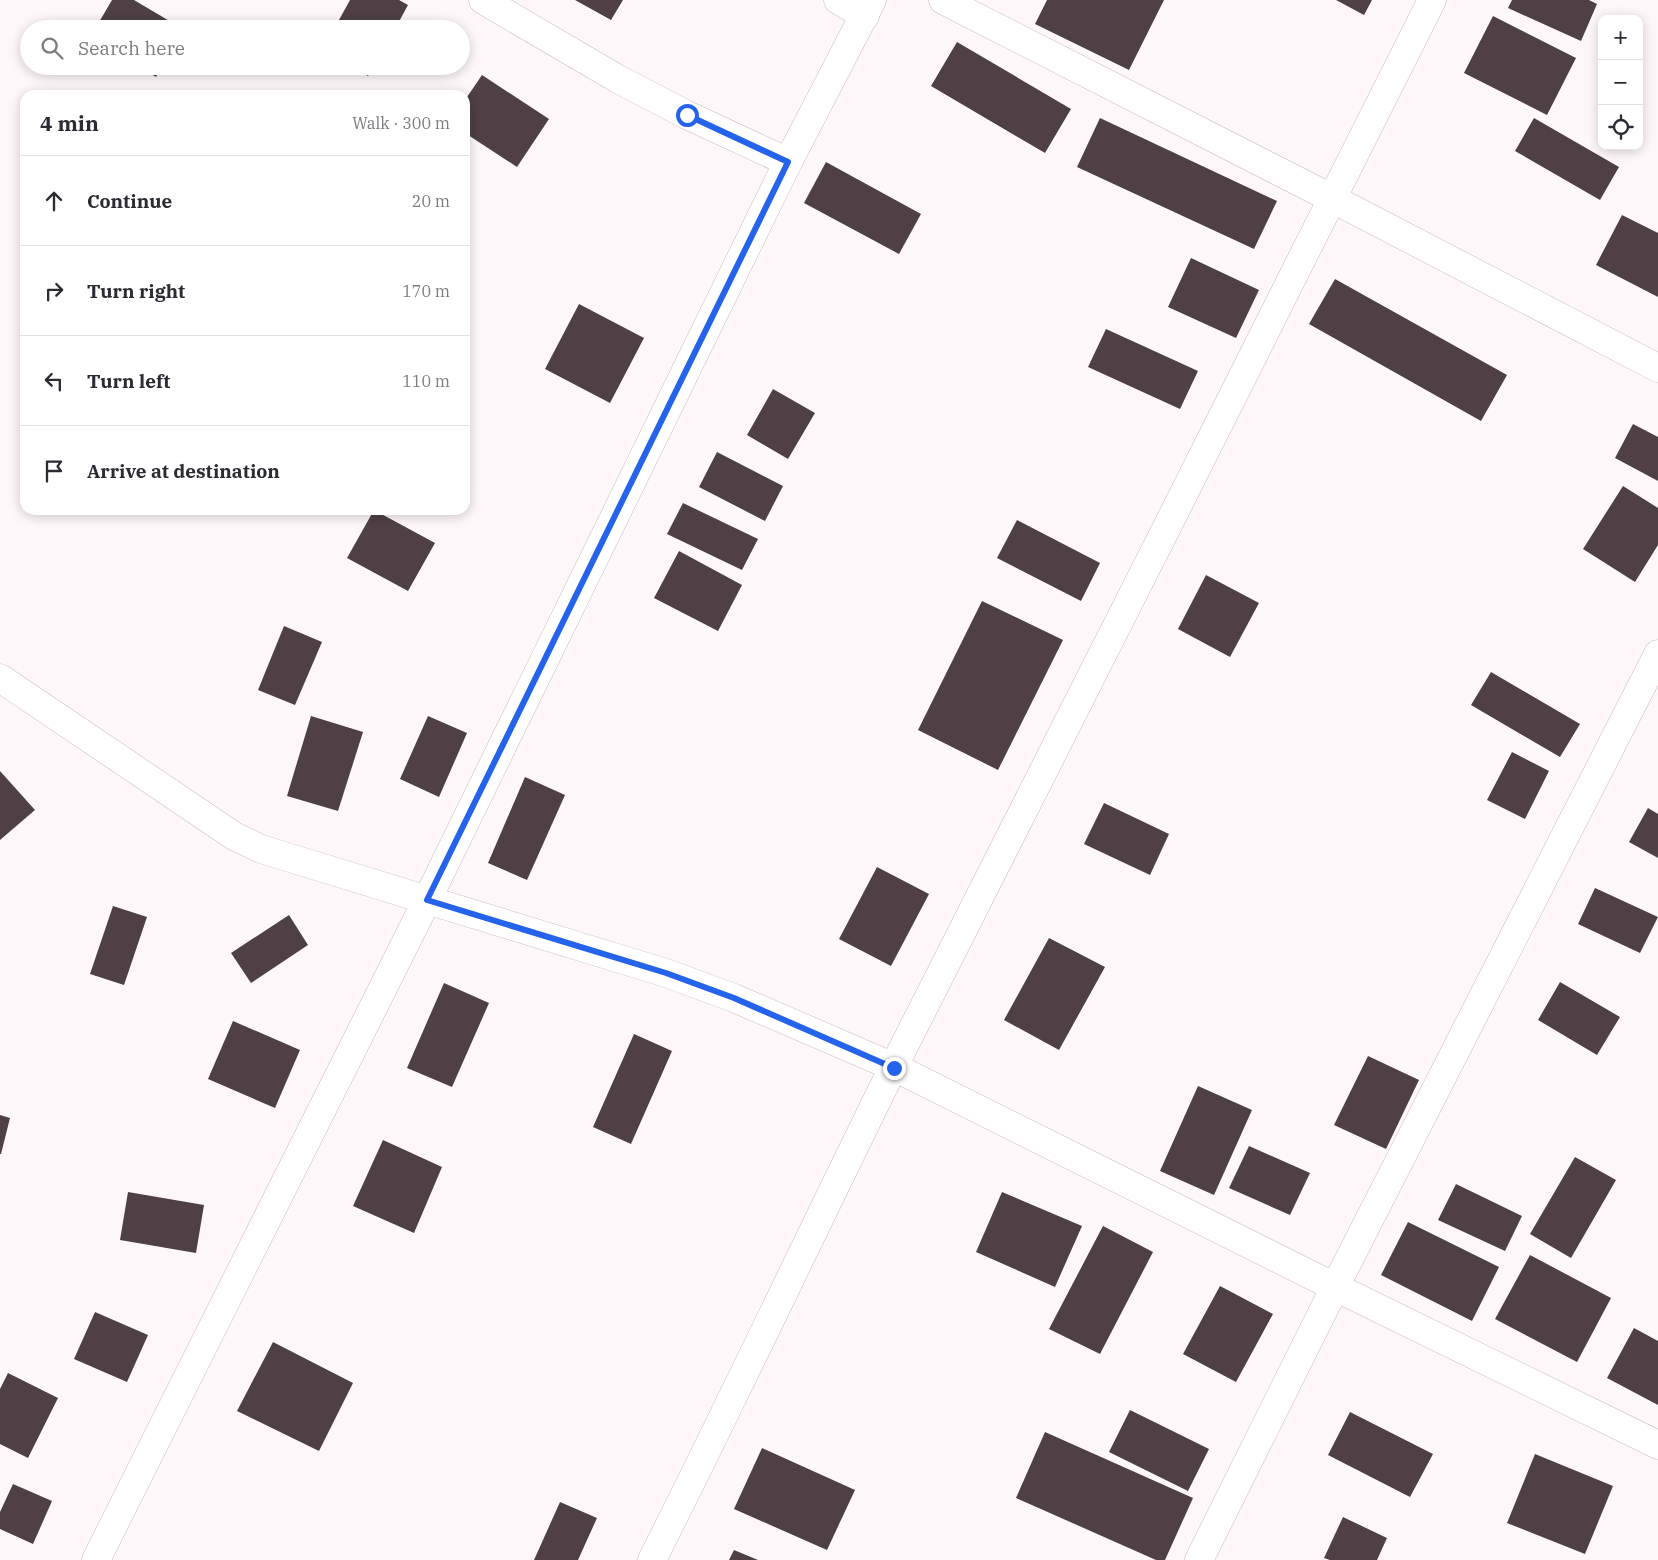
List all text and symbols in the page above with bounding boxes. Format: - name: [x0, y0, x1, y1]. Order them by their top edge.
- map controls: [1598, 15, 1643, 150]
- button: +: [1598, 15, 1643, 60]
- search box: [20, 20, 470, 75]
- icon: search: [38, 34, 66, 62]
- text: Search here: [78, 36, 185, 60]
- button: −: [1598, 60, 1643, 105]
- route start: [676, 104, 699, 127]
- button: locate: [1598, 105, 1643, 150]
- text: 4 min: [40, 109, 99, 137]
- text: Walk · 300 m: [352, 113, 450, 133]
- icon: ahead: [40, 187, 68, 215]
- text: Continue: [87, 189, 172, 213]
- text: 20 m: [412, 191, 450, 211]
- icon: right: [40, 277, 68, 305]
- text: Turn right: [87, 279, 185, 303]
- text: 170 m: [402, 281, 450, 301]
- icon: left: [40, 367, 68, 395]
- text: Turn left: [87, 369, 170, 393]
- text: 110 m: [402, 371, 450, 391]
- icon: arrive: [40, 457, 68, 485]
- text: Arrive at destination: [87, 459, 280, 483]
- route end: [883, 1057, 906, 1080]

